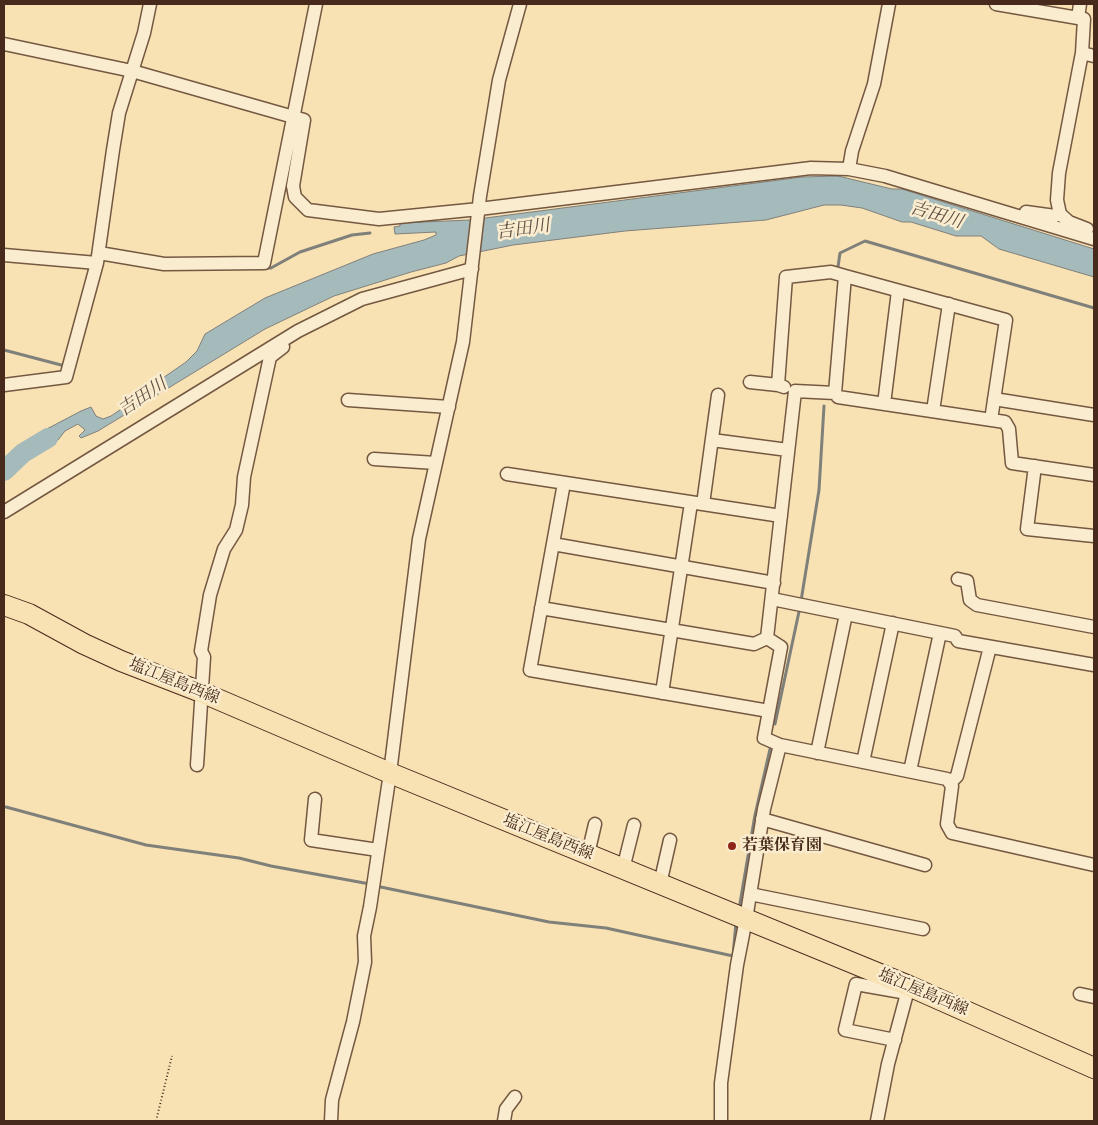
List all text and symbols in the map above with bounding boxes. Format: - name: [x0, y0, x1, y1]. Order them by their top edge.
- water label: 吉田川: [907, 198, 965, 234]
- water label: 吉田川: [495, 216, 551, 244]
- water label: 吉田川: [115, 374, 171, 422]
- street label: 塩江屋島西線: [126, 655, 222, 709]
- street label: 塩江屋島西線: [500, 811, 596, 865]
- place label: 若葉保育園: [742, 836, 822, 856]
- marker: 若葉保育園: [726, 840, 738, 852]
- street label: 塩江屋島西線: [875, 965, 971, 1021]

